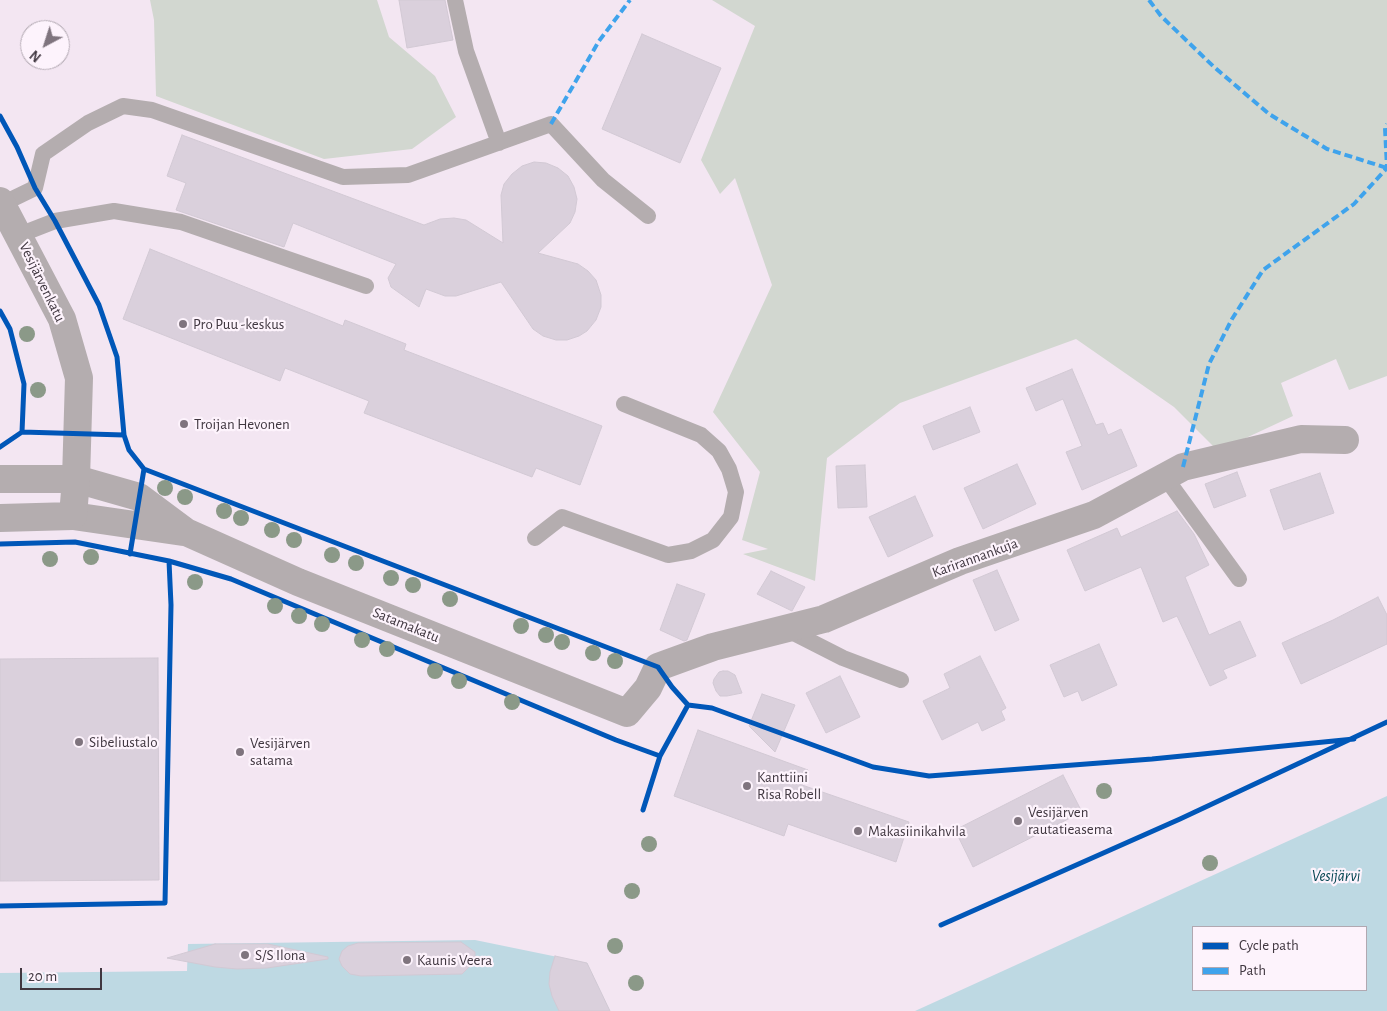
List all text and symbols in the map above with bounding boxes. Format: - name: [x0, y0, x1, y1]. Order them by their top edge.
- north arrow: [20, 20, 70, 70]
- text: N: [28, 47, 44, 64]
- street label: Vesijärvenkatu: [15, 239, 69, 325]
- place label: Pro Puu -keskus: [193, 315, 284, 333]
- marker: Pro Puu -keskus: [177, 318, 189, 330]
- place label: Troijan Hevonen: [194, 415, 290, 433]
- marker: Troijan Hevonen: [178, 418, 190, 430]
- street label: Karirannankuja: [930, 534, 1020, 582]
- street label: Satamakatu: [370, 604, 442, 646]
- place label: Sibeliustalo: [89, 733, 158, 751]
- place label: Vesijärven satama: [250, 734, 310, 769]
- marker: Sibeliustalo: [73, 736, 85, 748]
- marker: Vesijärven satama: [234, 746, 246, 758]
- place label: Kanttiini Risa Robell: [757, 768, 821, 803]
- marker: Kanttiini Risa Robell: [741, 780, 753, 792]
- place label: Vesijärven rautatieasema: [1028, 803, 1113, 838]
- marker: Vesijärven rautatieasema: [1012, 815, 1024, 827]
- place label: Makasiinikahvila: [868, 822, 966, 840]
- marker: Makasiinikahvila: [852, 825, 864, 837]
- water label: Vesijärvi: [1312, 866, 1360, 886]
- legend: [1192, 926, 1367, 991]
- text: Cycle path: [1239, 938, 1299, 953]
- place label: S/S Ilona: [255, 946, 306, 964]
- marker: S/S Ilona: [239, 949, 251, 961]
- place label: Kaunis Veera: [417, 951, 492, 969]
- marker: Kaunis Veera: [401, 954, 413, 966]
- scale bar: [22, 958, 105, 990]
- text: Path: [1239, 963, 1266, 978]
- text: 20 m: [28, 969, 57, 984]

